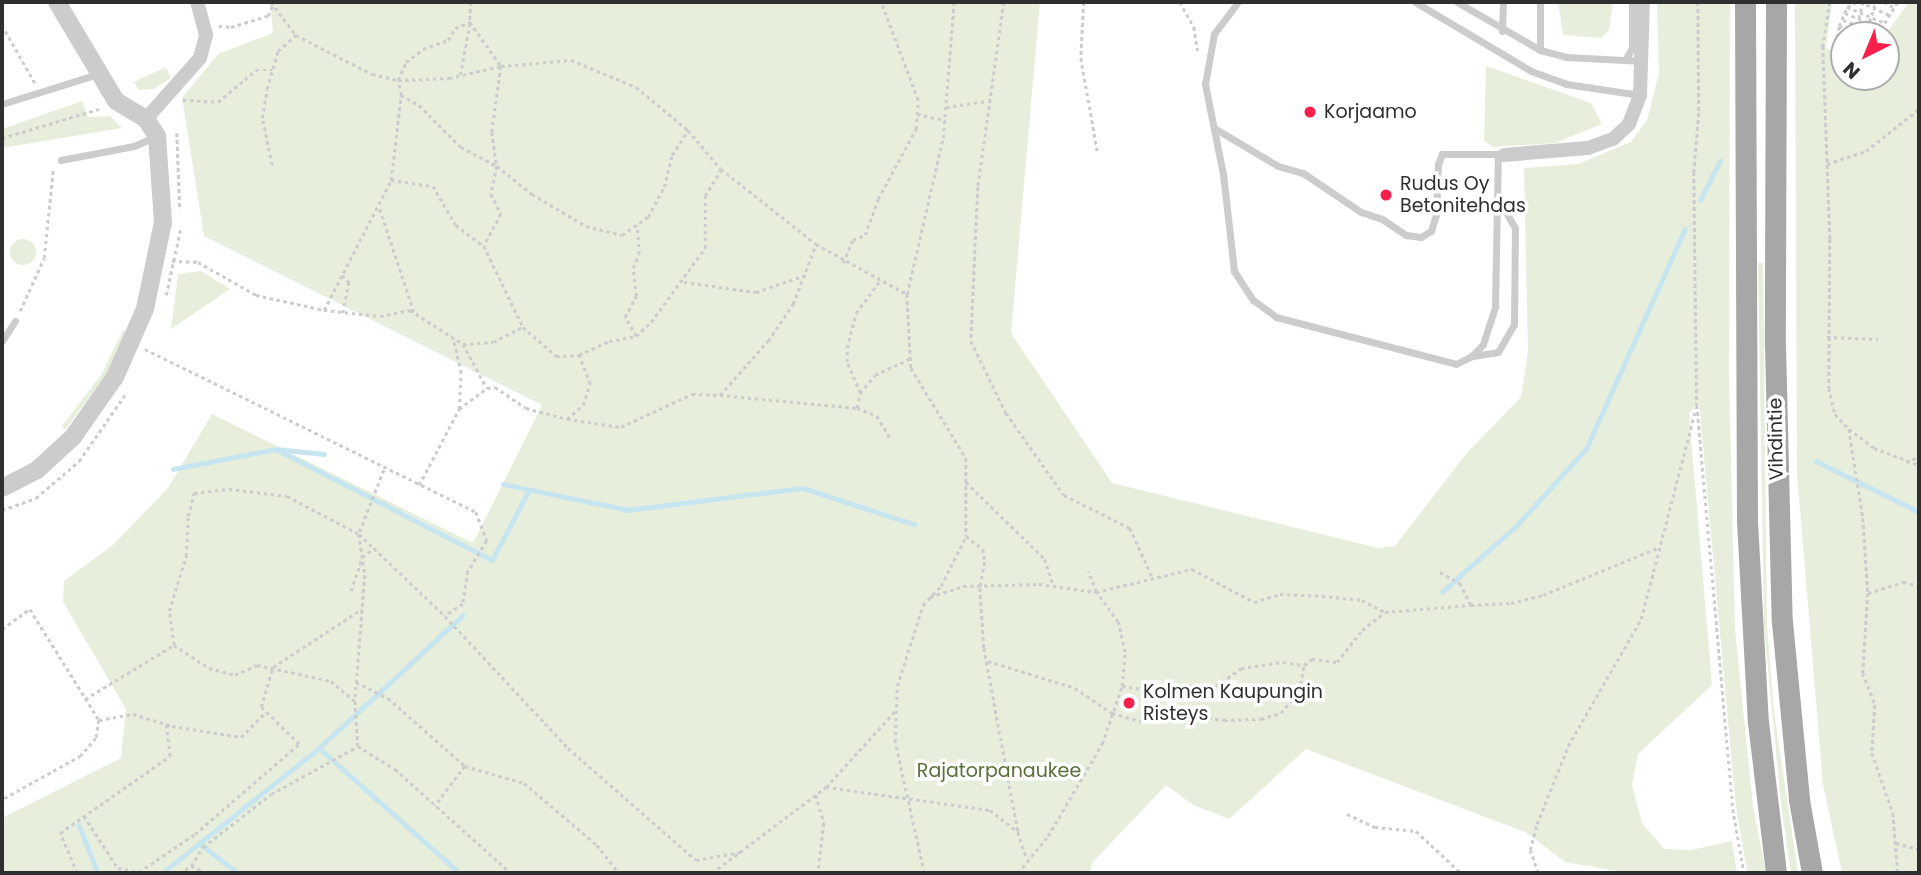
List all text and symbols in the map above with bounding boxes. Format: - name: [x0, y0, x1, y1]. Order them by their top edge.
- north arrow: [1830, 21, 1900, 91]
- text: N: [1837, 56, 1866, 85]
- place label: Korjaamo: [1324, 101, 1417, 123]
- marker: Korjaamo: [1302, 104, 1318, 120]
- place label: Rudus Oy Betonitehdas: [1400, 173, 1526, 217]
- marker: Rudus Oy Betonitehdas: [1378, 187, 1394, 203]
- street label: Vihdintie: [1764, 397, 1788, 481]
- place label: Kolmen Kaupungin Risteys: [1143, 681, 1323, 725]
- marker: Kolmen Kaupungin Risteys: [1121, 695, 1137, 711]
- park label: Rajatorpanaukee: [917, 760, 1081, 782]

